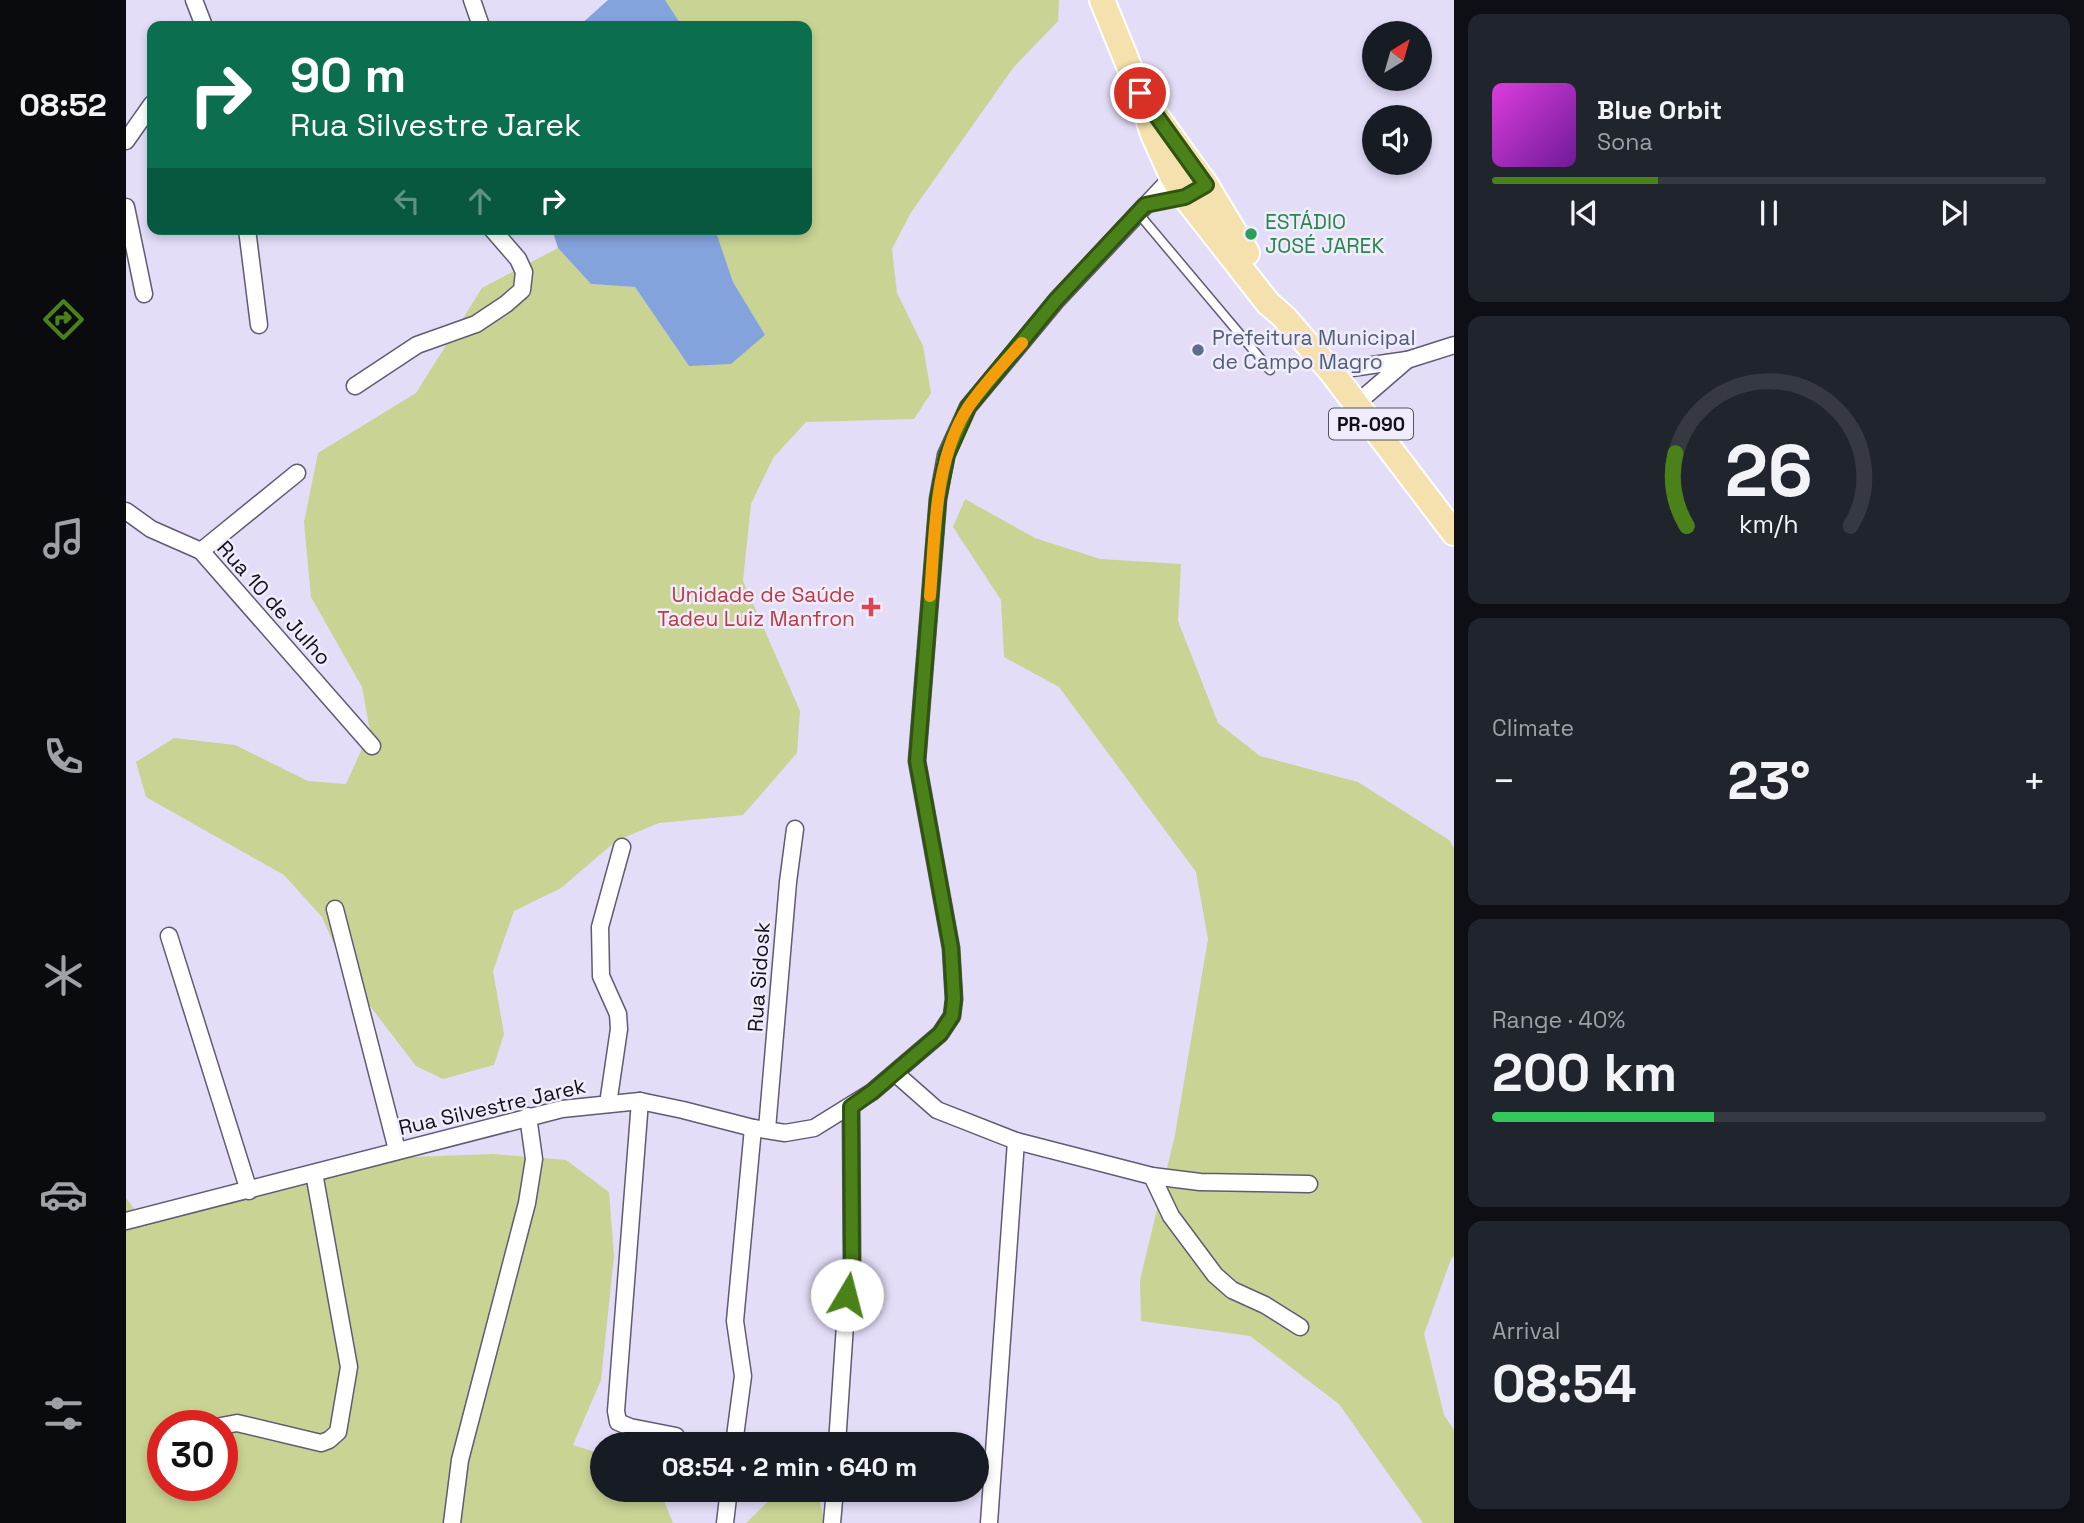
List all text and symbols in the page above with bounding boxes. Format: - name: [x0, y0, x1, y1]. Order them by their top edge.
- north arrow: [1362, 21, 1432, 91]
- map controls: [1362, 21, 1432, 175]
- text: 90 m: [290, 44, 406, 106]
- icon: right: [175, 49, 266, 140]
- pin: [1110, 63, 1170, 123]
- icon: arrive: [1121, 74, 1159, 112]
- text: 08:52: [19, 85, 107, 125]
- text: Blue Orbit: [1597, 93, 1722, 127]
- text: Rua Silvestre Jarek: [290, 105, 581, 145]
- button: sound: [1362, 105, 1432, 175]
- text: Sona: [1597, 127, 1653, 157]
- icon: left: [388, 182, 426, 220]
- icon: ahead: [461, 182, 499, 220]
- icon: right: [534, 182, 572, 220]
- icon: previous: [1565, 194, 1603, 232]
- icon: pause: [1750, 194, 1788, 232]
- icon: next: [1935, 194, 1973, 232]
- place label: ESTÁDIO JOSÉ JAREK: [1265, 208, 1384, 259]
- marker: ESTÁDIO JOSÉ JAREK: [1243, 226, 1259, 242]
- icon: directions: [39, 295, 88, 344]
- place label: Prefeitura Municipal de Campo Magro: [1212, 324, 1416, 375]
- marker: Prefeitura Municipal de Campo Magro: [1190, 342, 1206, 358]
- road number: PR-090: [1329, 408, 1413, 440]
- text: 26: [1725, 424, 1813, 517]
- text: km/h: [1739, 507, 1799, 539]
- icon: music: [39, 514, 88, 563]
- street label: Rua 10 de Julho: [211, 535, 337, 671]
- place label: Unidade de Saúde Tadeu Luiz Manfron: [657, 581, 855, 632]
- marker: Unidade de Saúde Tadeu Luiz Manfron: [861, 597, 881, 617]
- text: Climate: [1492, 713, 1574, 743]
- icon: phone: [39, 732, 88, 781]
- text: 23°: [1728, 748, 1811, 814]
- text: −: [1492, 757, 1516, 805]
- text: +: [2022, 757, 2046, 805]
- street label: Rua Sidosk: [741, 921, 776, 1033]
- icon: climate: [39, 951, 88, 1000]
- text: Range · 40%: [1492, 1005, 1625, 1035]
- text: 200 km: [1492, 1040, 1677, 1106]
- street label: Rua Silvestre Jarek: [396, 1072, 588, 1141]
- icon: car: [39, 1170, 88, 1219]
- position arrow: [810, 1258, 884, 1332]
- text: Arrival: [1492, 1316, 1560, 1346]
- text: 08:54: [1492, 1351, 1637, 1417]
- icon: filters: [39, 1389, 88, 1438]
- speed limit sign: 30: [147, 1410, 238, 1501]
- text: 08:54 · 2 min · 640 m: [662, 1450, 917, 1484]

